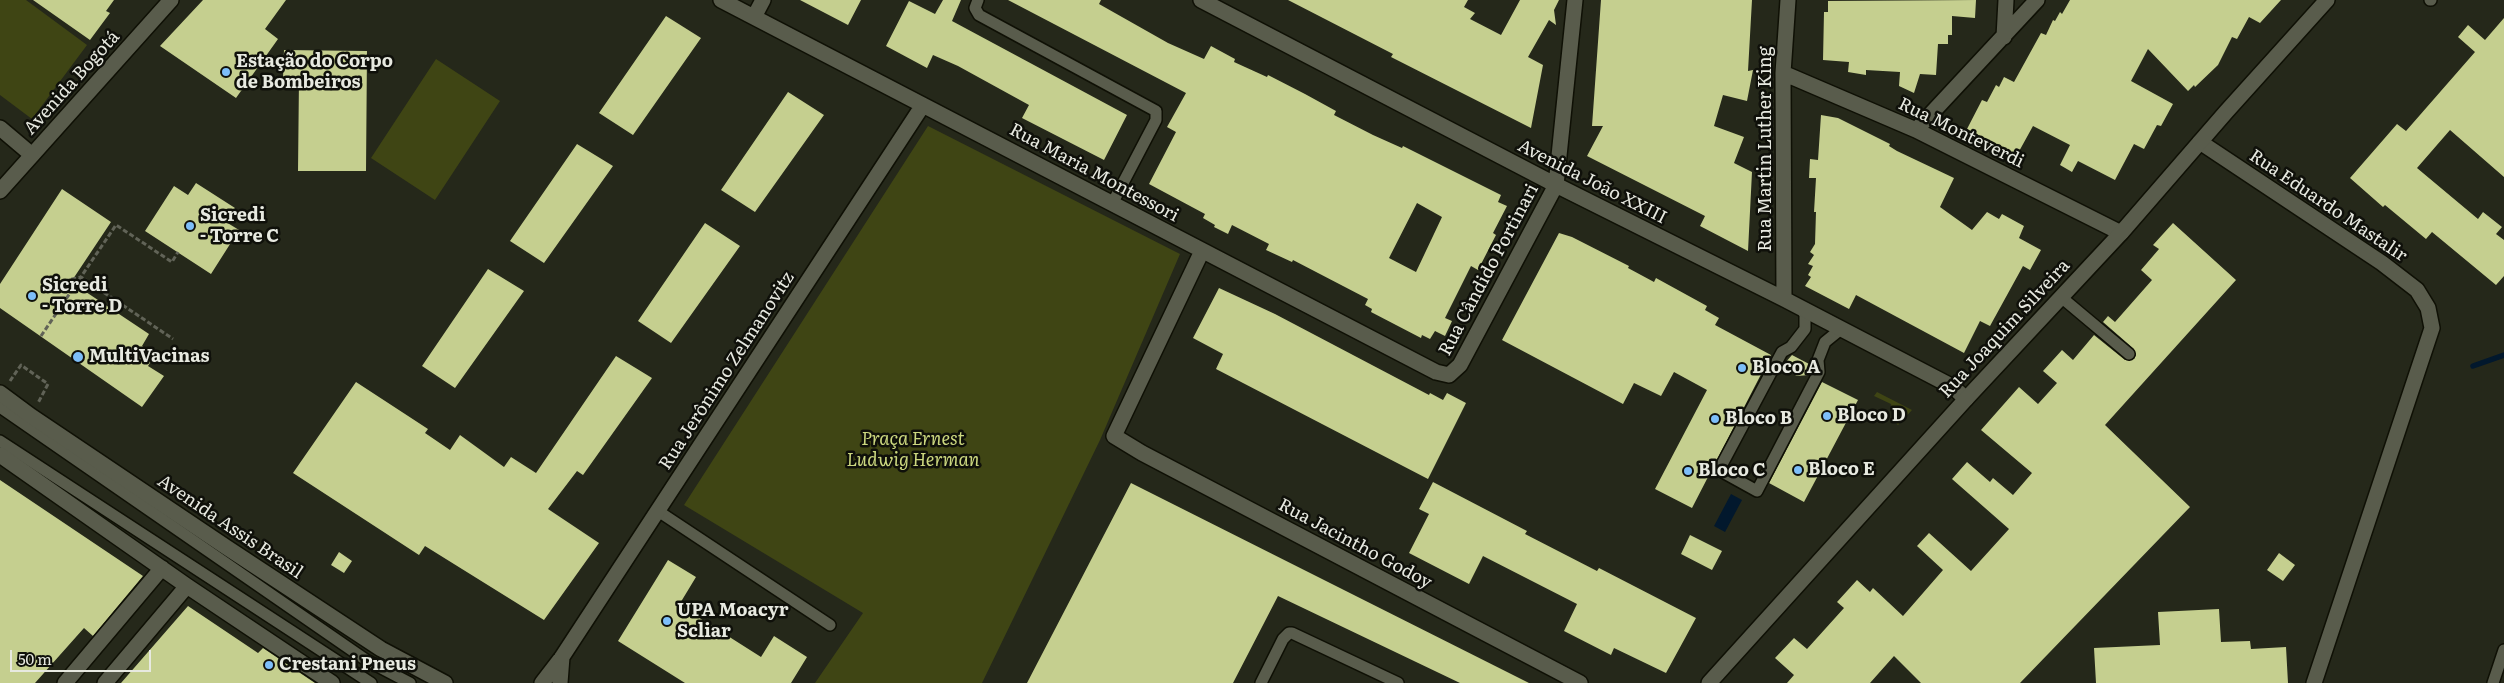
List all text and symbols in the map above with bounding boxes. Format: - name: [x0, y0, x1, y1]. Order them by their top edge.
- street label: Avenida Bogotá: [20, 27, 124, 139]
- street label: Rua Martin Luther King: [1755, 46, 1777, 252]
- place label: Estação do Corpo de Bombeiros: [236, 51, 393, 94]
- marker: Estação do Corpo de Bombeiros: [220, 66, 232, 78]
- street label: Rua Monteverdi: [1895, 93, 2027, 173]
- street label: Rua Maria Montessori: [1006, 119, 1182, 227]
- street label: Avenida João XXIII: [1514, 135, 1670, 229]
- street label: Rua Eduardo Mastalir: [2245, 145, 2411, 267]
- street label: Rua Cândido Portinari: [1434, 180, 1544, 360]
- place label: Sicredi - Torre C: [200, 205, 279, 248]
- marker: Sicredi - Torre C: [184, 220, 196, 232]
- street label: Rua Joaquim Silveira: [1935, 255, 2075, 403]
- street label: Rua Jerônimo Zelmanovitz: [655, 268, 799, 474]
- place label: Sicredi - Torre D: [42, 275, 122, 318]
- marker: Sicredi - Torre D: [26, 290, 38, 302]
- place label: MultiVacinas: [89, 346, 210, 368]
- marker: MultiVacinas: [71, 350, 85, 364]
- place label: Bloco A: [1752, 357, 1820, 379]
- marker: Bloco A: [1736, 362, 1748, 374]
- place label: Bloco D: [1837, 405, 1906, 427]
- place label: Bloco B: [1725, 408, 1792, 430]
- marker: Bloco D: [1821, 410, 1833, 422]
- marker: Bloco B: [1709, 413, 1721, 425]
- park label: Praça Ernest Ludwig Herman: [846, 429, 980, 472]
- place label: Bloco E: [1808, 459, 1875, 481]
- place label: Bloco C: [1698, 460, 1765, 482]
- marker: Bloco E: [1792, 464, 1804, 476]
- marker: Bloco C: [1682, 465, 1694, 477]
- street label: Avenida Assis Brasil: [153, 470, 307, 584]
- street label: Rua Jacintho Godoy: [1274, 494, 1436, 594]
- place label: UPA Moacyr Scliar: [677, 600, 788, 642]
- marker: UPA Moacyr Scliar: [661, 615, 673, 627]
- scale bar: [12, 640, 154, 672]
- text: 50 m: [18, 647, 52, 670]
- place label: Crestani Pneus: [279, 654, 416, 676]
- marker: Crestani Pneus: [263, 659, 275, 671]

